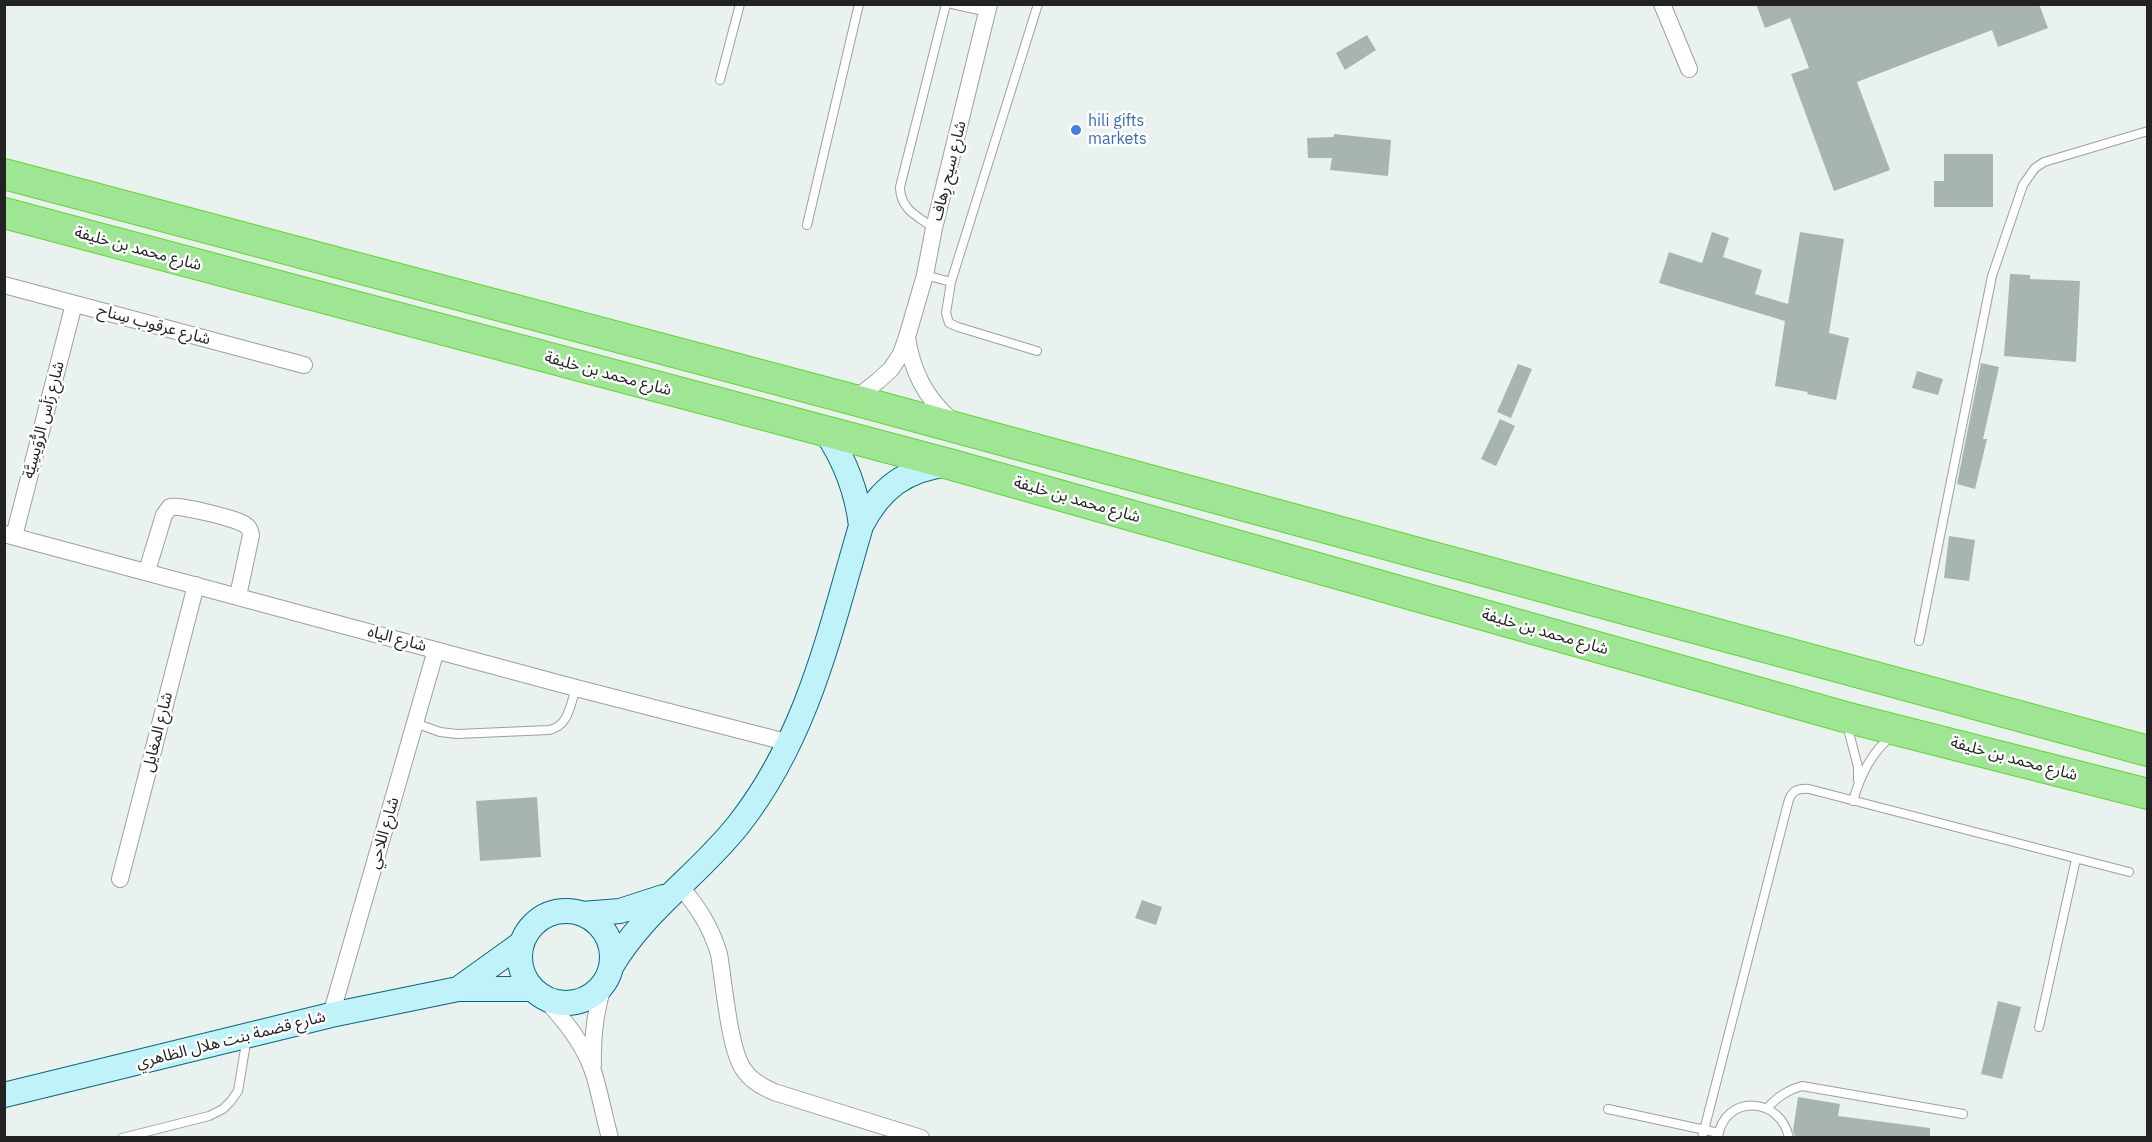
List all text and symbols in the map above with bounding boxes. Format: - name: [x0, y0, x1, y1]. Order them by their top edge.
- place label: hili gifts markets: [1088, 111, 1147, 149]
- street label: شارع سيح رِهاف: [927, 119, 971, 223]
- marker: hili gifts markets: [1069, 123, 1083, 137]
- street label: شارع محمد بن خليفة: [72, 223, 204, 275]
- street label: شارع عرقوب سِناح: [95, 301, 213, 349]
- street label: شارع محمد بن خليفة: [542, 348, 674, 400]
- street label: شارع رَأس الرُّوَيسِيَّة: [19, 359, 69, 481]
- street label: شارع محمد بن خليفة: [1012, 473, 1142, 527]
- street label: شارع محمد بن خليفة: [1480, 605, 1610, 659]
- street label: شارع الياه: [366, 622, 428, 656]
- street label: شارع المغايل: [139, 690, 177, 774]
- street label: شارع محمد بن خليفة: [1948, 733, 2080, 785]
- street label: شارع اللاحي: [365, 795, 403, 871]
- street label: شارع قضمة بنت هلال الظاهري: [134, 1007, 328, 1073]

